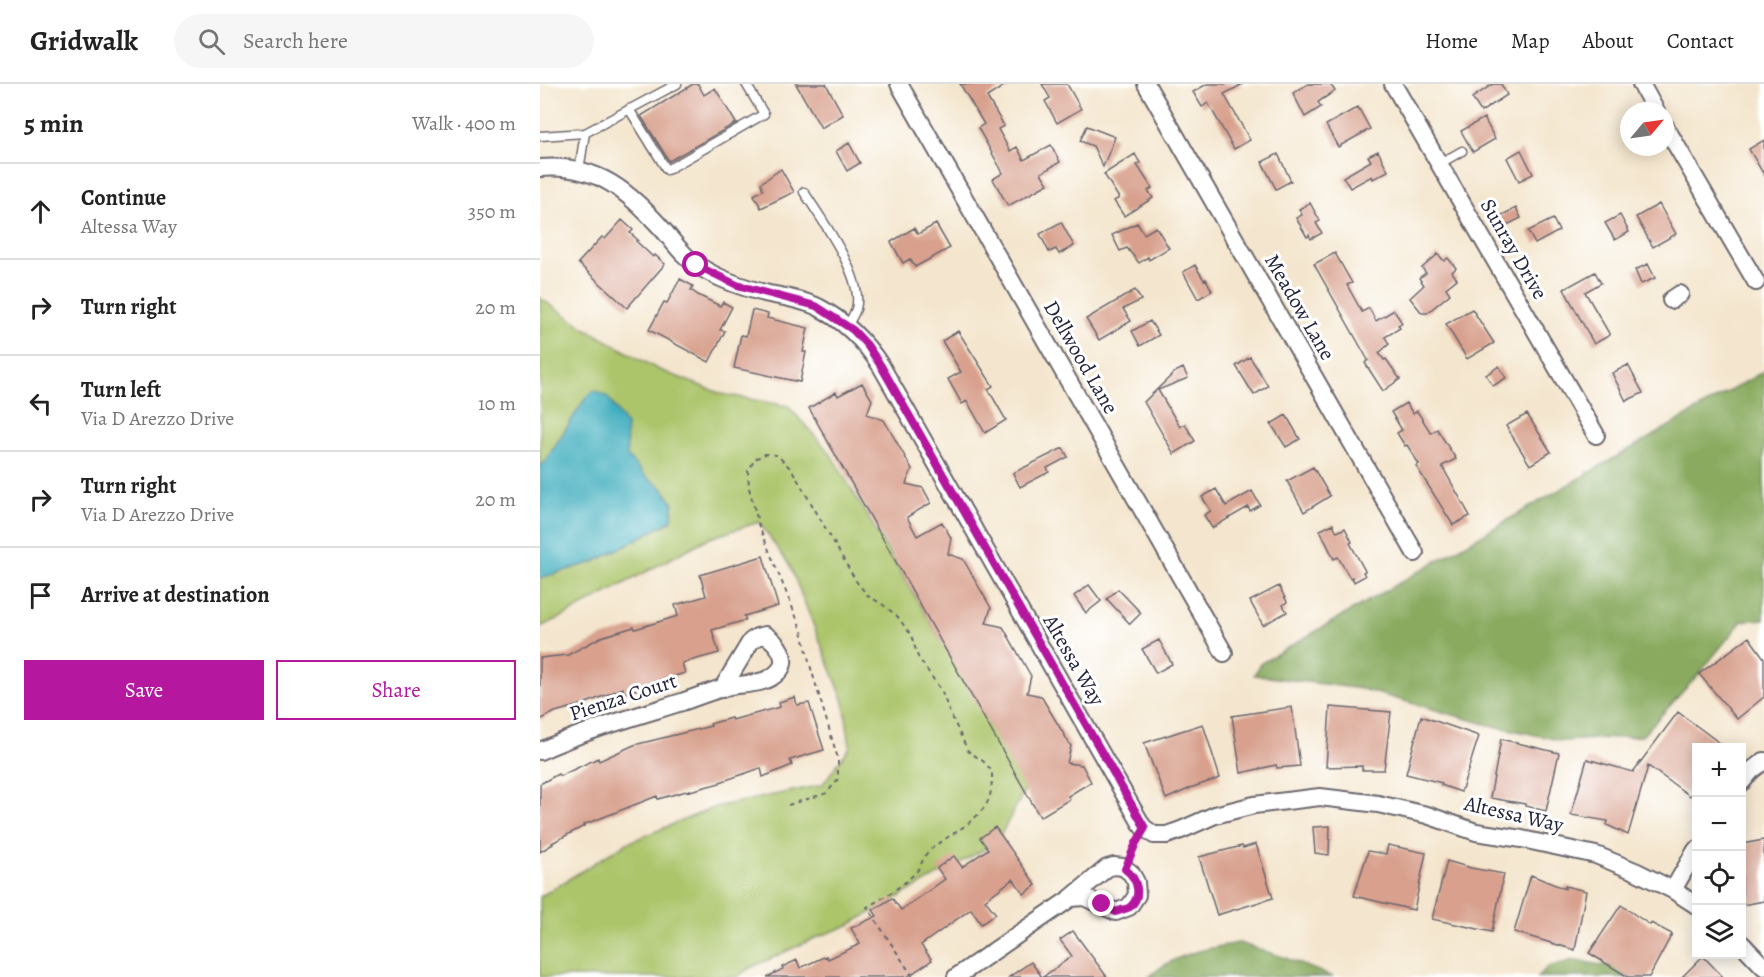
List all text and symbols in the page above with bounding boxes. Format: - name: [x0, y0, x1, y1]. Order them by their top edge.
- search box: [174, 14, 594, 68]
- text: Gridwalk: [30, 22, 138, 60]
- icon: search: [195, 25, 228, 58]
- text: Search here: [243, 26, 348, 56]
- text: Home: [1425, 27, 1478, 55]
- text: Map: [1511, 27, 1549, 55]
- text: About: [1582, 27, 1634, 55]
- text: Contact: [1667, 27, 1734, 55]
- north arrow: [1620, 102, 1674, 156]
- text: 5 min: [24, 106, 84, 141]
- text: Walk · 400 m: [412, 110, 516, 137]
- text: Continue: [81, 183, 166, 213]
- street label: Sunray Drive: [1474, 194, 1554, 304]
- icon: ahead: [24, 195, 57, 228]
- text: 350 m: [468, 198, 516, 225]
- text: Altessa Way: [81, 213, 177, 240]
- street label: Meadow Lane: [1258, 249, 1342, 365]
- route start: [682, 251, 708, 277]
- icon: right: [24, 291, 57, 324]
- text: Turn right: [81, 292, 177, 322]
- text: 20 m: [475, 294, 516, 321]
- street label: Dellwood Lane: [1037, 295, 1125, 419]
- text: Turn left: [81, 375, 161, 405]
- icon: left: [24, 387, 57, 420]
- text: 10 m: [478, 390, 516, 417]
- text: Via D Arezzo Drive: [81, 405, 234, 432]
- text: Turn right: [81, 471, 177, 501]
- icon: right: [24, 483, 57, 516]
- text: 20 m: [475, 486, 516, 513]
- text: Via D Arezzo Drive: [81, 501, 234, 528]
- icon: arrive: [24, 579, 57, 612]
- text: Arrive at destination: [81, 580, 270, 610]
- street label: Altessa Way: [1036, 608, 1112, 711]
- button: Save: [24, 660, 264, 720]
- button: Share: [276, 660, 516, 720]
- street label: Pienza Court: [566, 666, 680, 728]
- map controls: [1692, 743, 1746, 959]
- button: +: [1692, 743, 1746, 797]
- street label: Altessa Way: [1461, 789, 1567, 839]
- button: −: [1692, 797, 1746, 851]
- button: locate: [1692, 851, 1746, 905]
- route end: [1088, 890, 1114, 916]
- button: layers: [1692, 905, 1746, 959]

